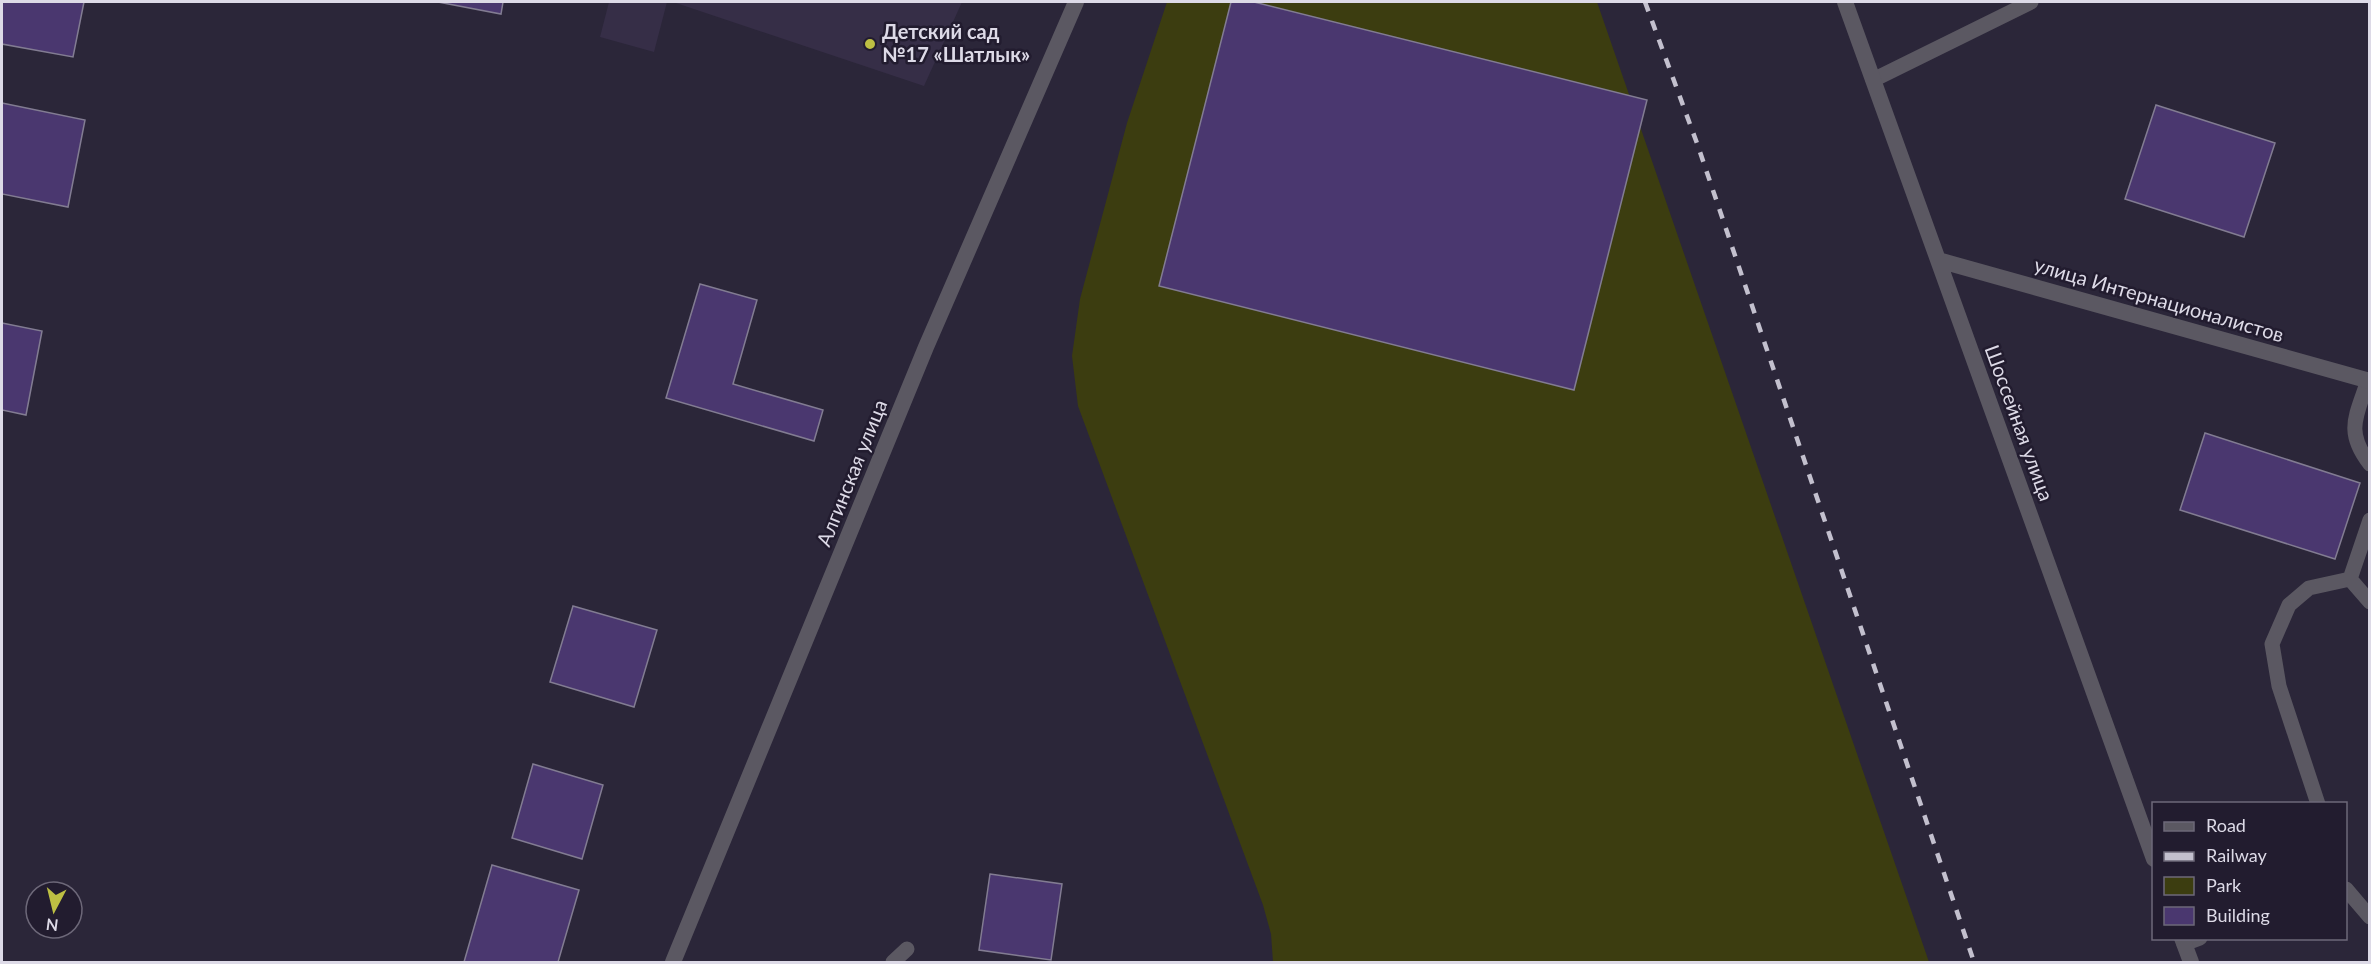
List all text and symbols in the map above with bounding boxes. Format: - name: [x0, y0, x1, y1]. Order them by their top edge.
- place label: Детский сад №17 «Шатлык»: [882, 19, 1030, 66]
- marker: Детский сад №17 «Шатлык»: [863, 37, 877, 51]
- street label: улица Интернационалистов: [2032, 252, 2287, 346]
- street label: Шоссейная улица: [1981, 341, 2059, 504]
- street label: Алгинская улица: [811, 396, 891, 549]
- legend: [2152, 802, 2347, 940]
- text: Road: [2206, 814, 2246, 836]
- text: Railway: [2206, 844, 2267, 866]
- text: Park: [2206, 874, 2242, 896]
- north arrow: [24, 880, 84, 940]
- text: Building: [2206, 904, 2270, 926]
- text: N: [45, 915, 59, 936]

